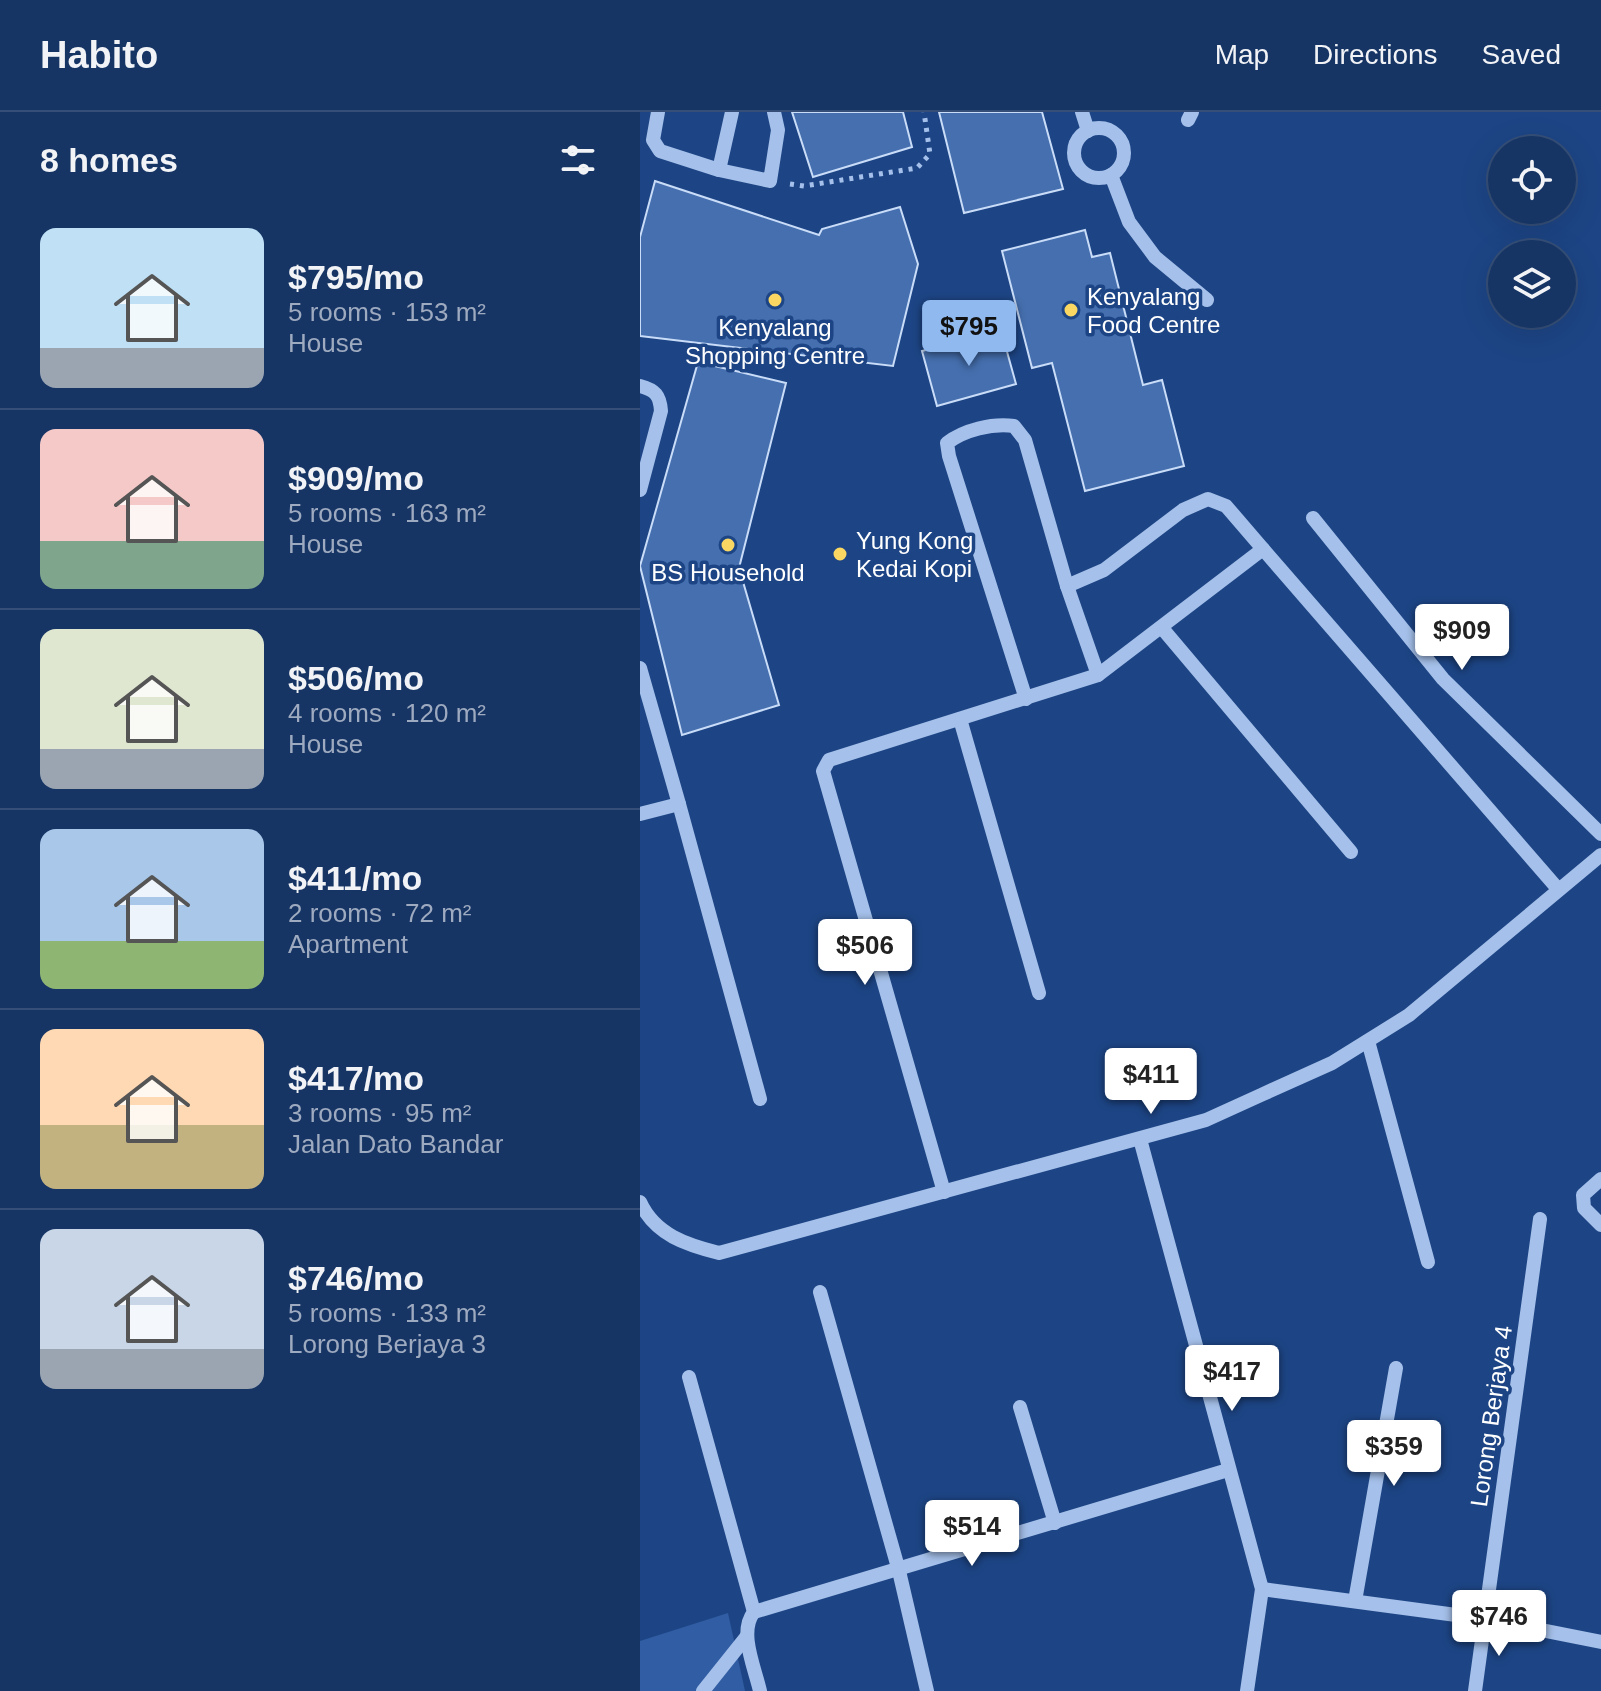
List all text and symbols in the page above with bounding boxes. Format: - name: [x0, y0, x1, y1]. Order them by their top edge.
- text: Habito: [40, 34, 158, 76]
- text: Map: [1215, 39, 1269, 70]
- text: Directions: [1313, 39, 1438, 70]
- text: Saved: [1482, 39, 1561, 70]
- map controls: [1488, 136, 1576, 328]
- button: locate: [1488, 136, 1576, 224]
- icon: filters: [556, 138, 600, 182]
- text: 8 homes: [40, 141, 178, 179]
- button: layers: [1488, 240, 1576, 328]
- text: $795/mo: [288, 258, 424, 296]
- icon: home: [104, 260, 200, 356]
- place label: Kenyalang Food Centre: [1087, 283, 1220, 338]
- marker: Kenyalang Shopping Centre: [766, 291, 784, 309]
- text: 5 rooms · 153 m²: [288, 297, 486, 327]
- pin: $795: [922, 300, 1016, 368]
- marker: Kenyalang Food Centre: [1062, 301, 1080, 319]
- text: $795: [940, 311, 998, 341]
- place label: Kenyalang Shopping Centre: [685, 314, 865, 369]
- text: House: [288, 328, 363, 358]
- text: $909/mo: [288, 459, 424, 497]
- icon: home: [104, 461, 200, 557]
- text: 5 rooms · 163 m²: [288, 498, 486, 528]
- place label: Yung Kong Kedai Kopi: [856, 527, 973, 582]
- text: House: [288, 529, 363, 559]
- marker: BS Household: [719, 536, 737, 554]
- marker: Yung Kong Kedai Kopi: [831, 545, 849, 563]
- place label: BS Household: [651, 559, 805, 586]
- pin: $909: [1415, 604, 1509, 672]
- text: $909: [1433, 615, 1491, 645]
- text: $506/mo: [288, 659, 424, 697]
- icon: home: [104, 661, 200, 757]
- text: 4 rooms · 120 m²: [288, 698, 486, 728]
- text: House: [288, 729, 363, 759]
- text: $411/mo: [288, 859, 422, 897]
- icon: home: [104, 861, 200, 957]
- text: 2 rooms · 72 m²: [288, 898, 472, 928]
- pin: $506: [818, 919, 912, 987]
- text: Apartment: [288, 929, 408, 959]
- text: $506: [836, 930, 894, 960]
- pin: $411: [1104, 1048, 1198, 1116]
- text: $417/mo: [288, 1059, 424, 1097]
- text: $411: [1123, 1059, 1179, 1089]
- icon: home: [104, 1061, 200, 1157]
- text: 3 rooms · 95 m²: [288, 1098, 472, 1128]
- text: Jalan Dato Bandar: [288, 1129, 503, 1159]
- text: $746/mo: [288, 1259, 424, 1297]
- icon: home: [104, 1261, 200, 1357]
- text: 5 rooms · 133 m²: [288, 1298, 486, 1328]
- street label: Lorong Berjaya 4: [1465, 1324, 1517, 1508]
- text: Lorong Berjaya 3: [288, 1329, 486, 1359]
- pin: $417: [1185, 1345, 1279, 1413]
- text: $417: [1203, 1356, 1261, 1386]
- pin: $359: [1347, 1420, 1441, 1488]
- text: $359: [1365, 1431, 1423, 1461]
- pin: $514: [925, 1500, 1019, 1568]
- text: $514: [943, 1511, 1001, 1541]
- pin: $746: [1452, 1590, 1546, 1658]
- text: $746: [1470, 1601, 1528, 1631]

